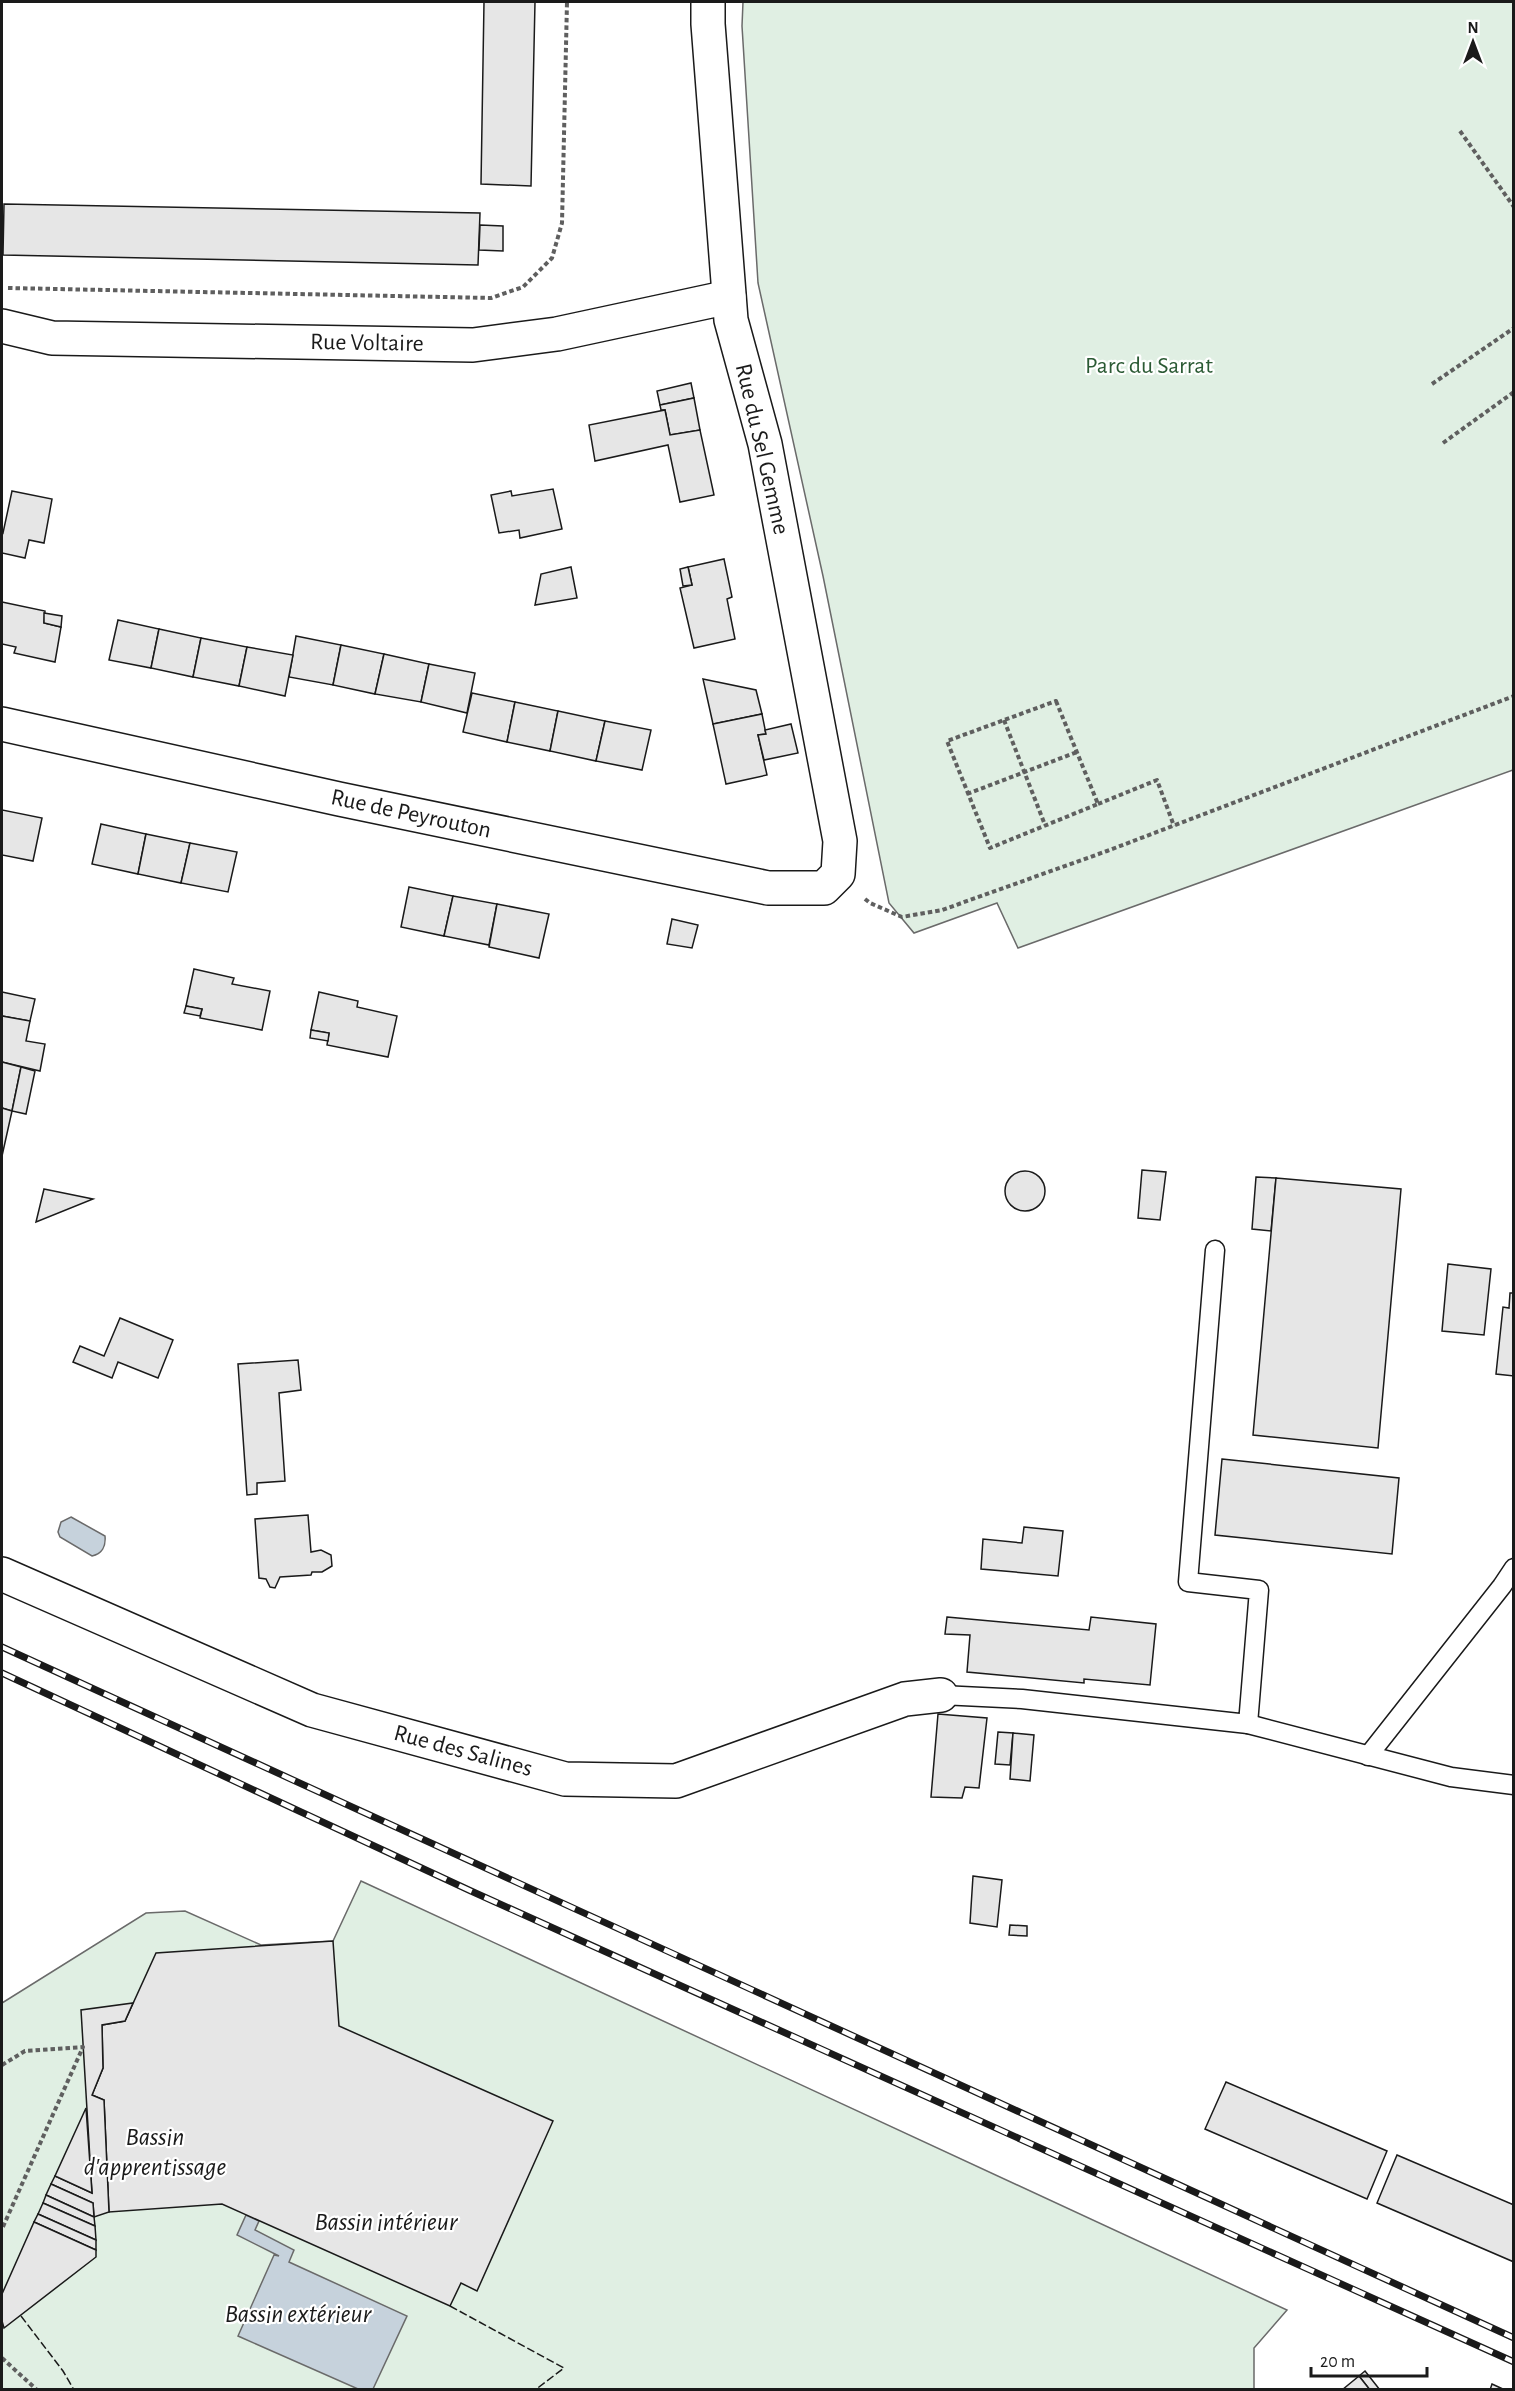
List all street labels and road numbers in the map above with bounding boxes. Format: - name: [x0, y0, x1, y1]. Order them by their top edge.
- street label: Rue Voltaire: [310, 330, 424, 356]
- street label: Rue du Sel Gemme: [731, 361, 793, 537]
- street label: Rue de Peyrouton: [329, 785, 493, 843]
- street label: Rue des Salines: [391, 1721, 535, 1781]

